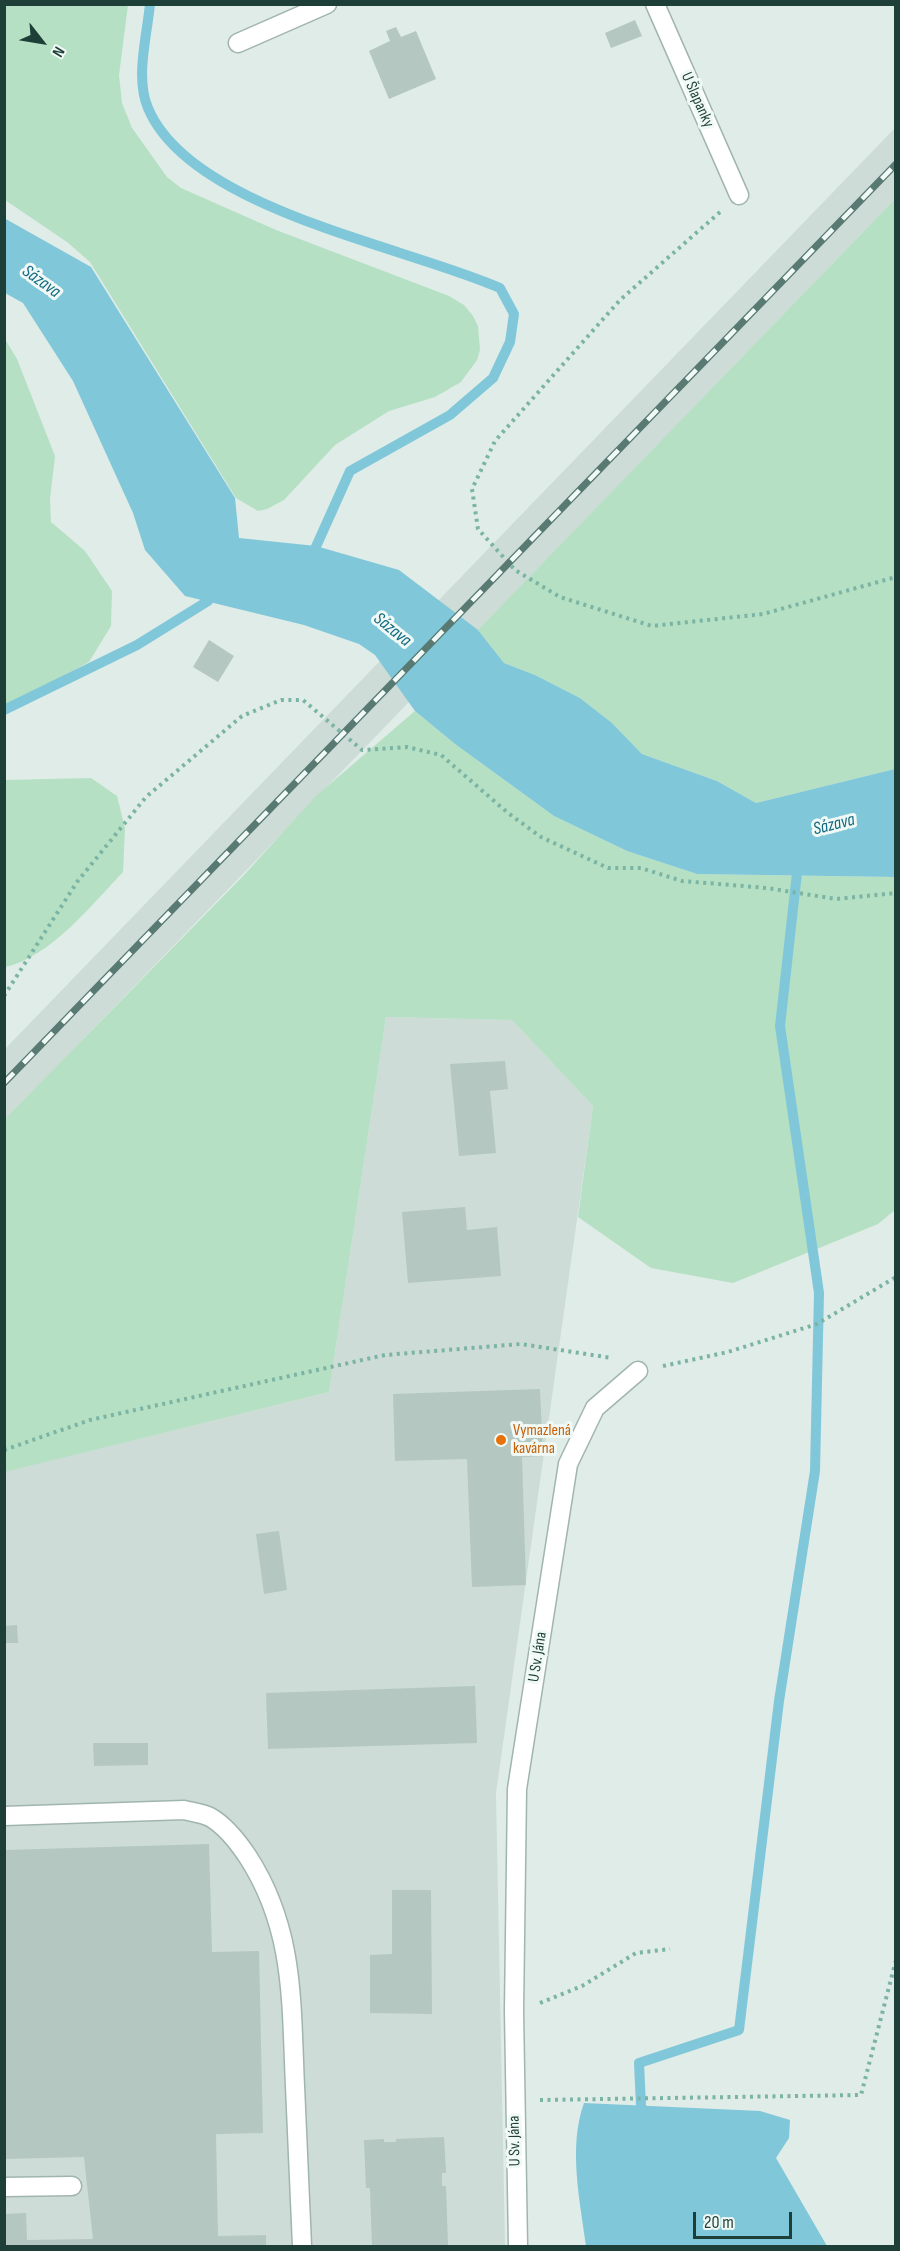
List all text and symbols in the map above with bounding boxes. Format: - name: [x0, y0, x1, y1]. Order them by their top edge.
- north arrow: [12, 12, 72, 72]
- text: N: [48, 43, 68, 60]
- street label: U Šlapanky: [676, 69, 718, 131]
- water label: Sázava: [18, 261, 64, 303]
- water label: Sázava: [369, 608, 415, 652]
- water label: Sázava: [811, 809, 857, 841]
- place label: Vymazlená kavárna: [513, 1421, 571, 1459]
- marker: Vymazlená kavárna: [494, 1433, 508, 1447]
- street label: U Sv. Jána: [525, 1631, 551, 1683]
- street label: U Sv. Jána: [505, 2116, 525, 2166]
- scale bar: [696, 2200, 795, 2238]
- text: 20 m: [704, 2212, 734, 2233]

